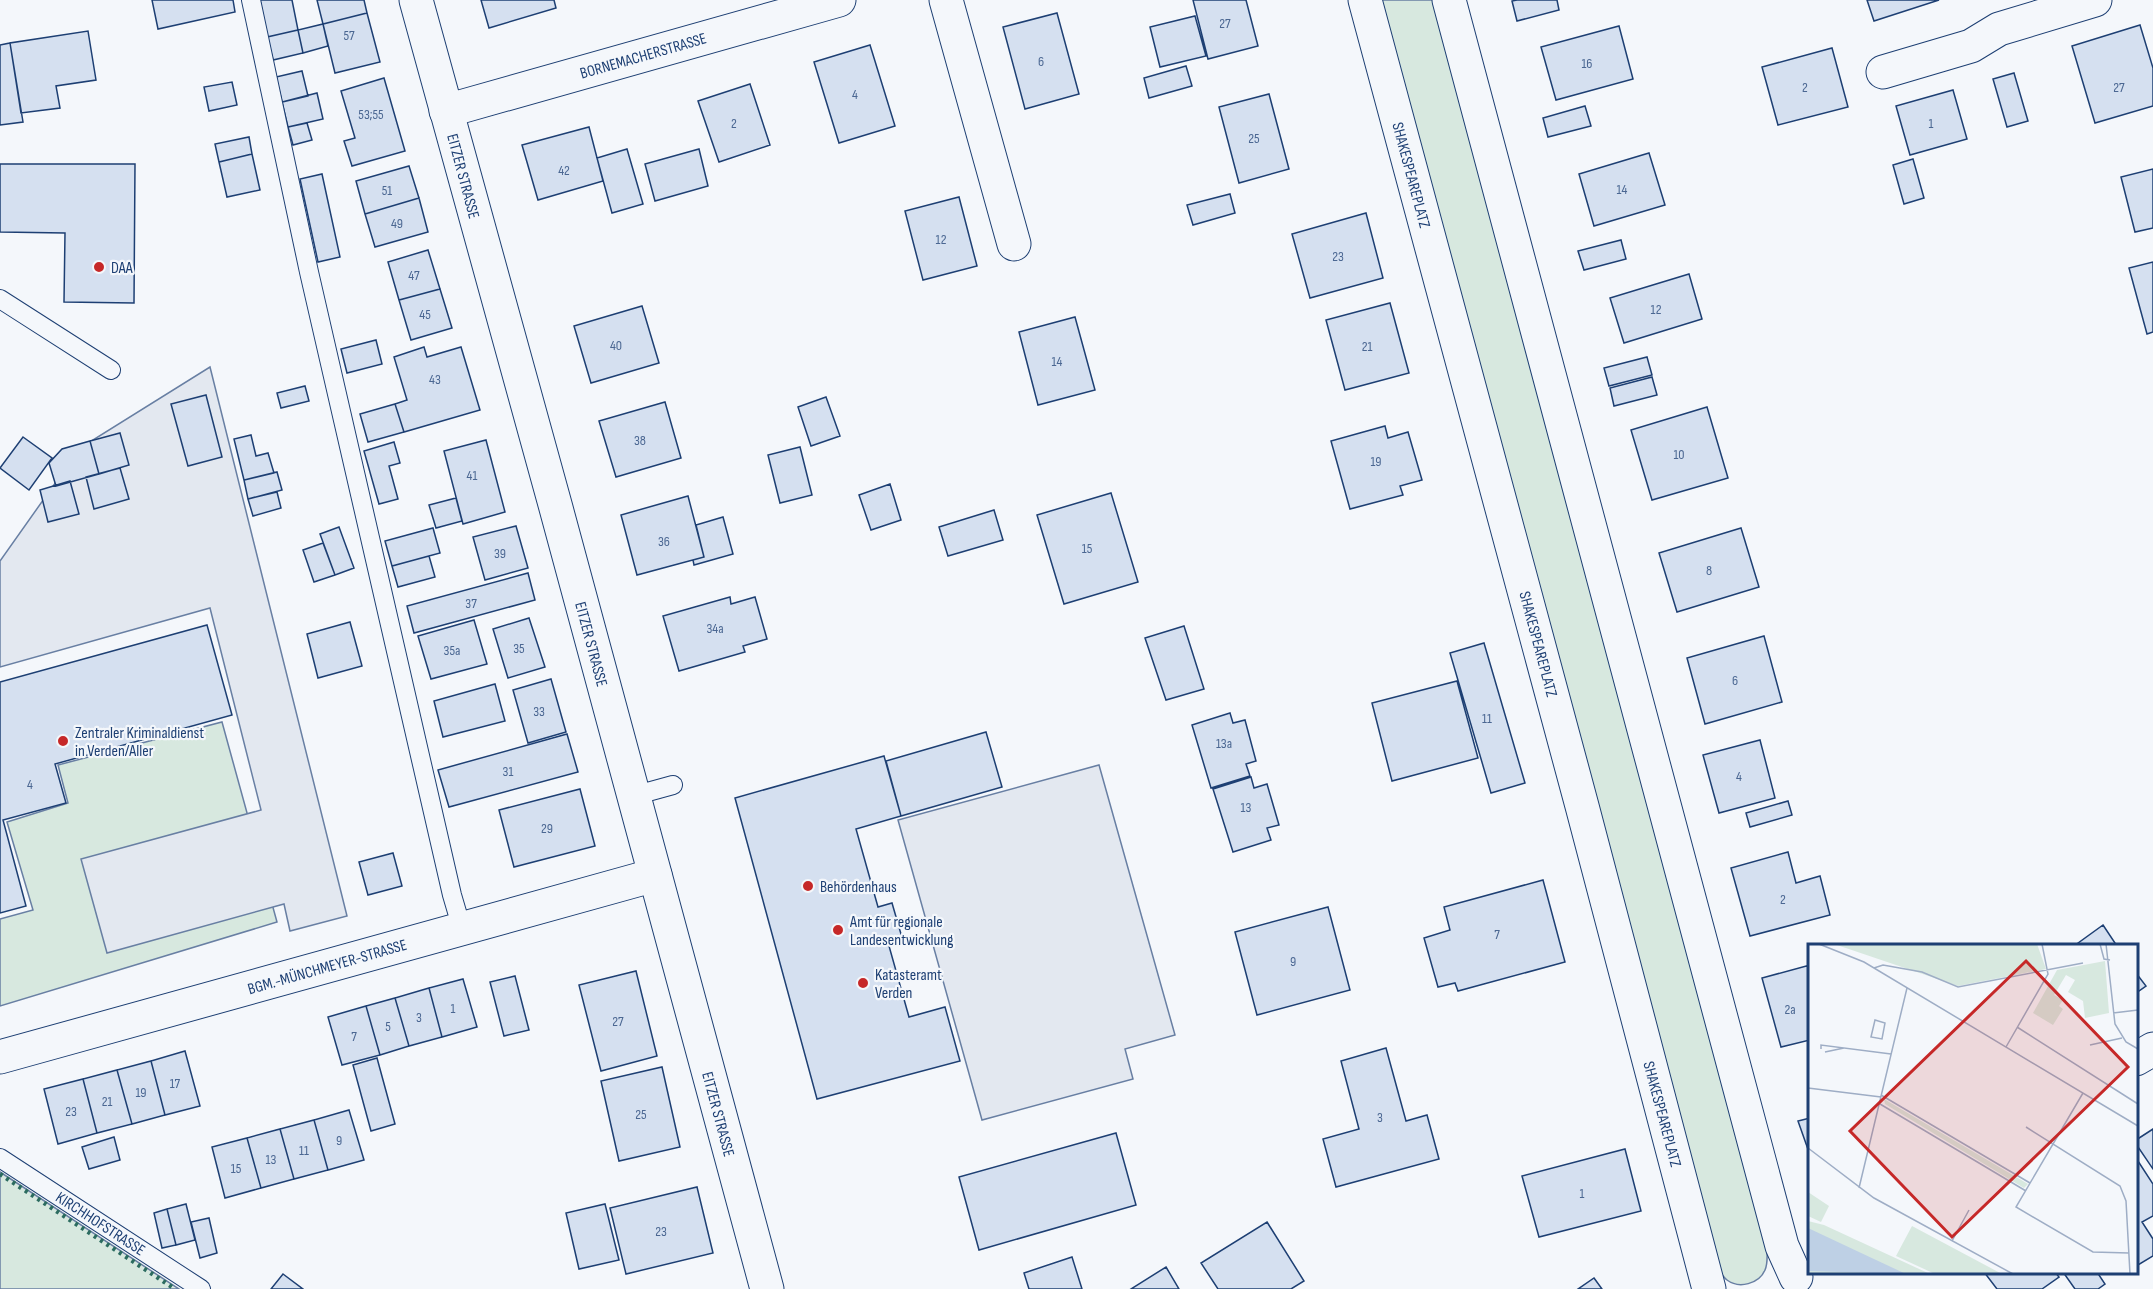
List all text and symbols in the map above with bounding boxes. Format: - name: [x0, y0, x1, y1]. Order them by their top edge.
- house number: 27: [1219, 15, 1231, 32]
- house number: 57: [343, 27, 355, 44]
- street label: BORNEMACHERSTRASSE: [578, 29, 709, 84]
- house number: 6: [1038, 53, 1044, 70]
- house number: 16: [1581, 55, 1593, 72]
- house number: 2: [1802, 79, 1808, 96]
- house number: 27: [2113, 79, 2125, 96]
- house number: 4: [852, 86, 858, 103]
- house number: 53;55: [358, 106, 384, 123]
- house number: 2: [731, 115, 737, 132]
- house number: 1: [1929, 115, 1934, 132]
- street label: SHAKESPEAREPLATZ: [1387, 120, 1434, 231]
- house number: 25: [1248, 130, 1260, 147]
- street label: EITZER STRASSE: [442, 132, 483, 221]
- house number: 42: [558, 162, 570, 179]
- house number: 14: [1617, 181, 1628, 198]
- house number: 51: [382, 182, 392, 199]
- house number: 49: [391, 215, 403, 232]
- house number: 12: [936, 231, 947, 248]
- house number: 23: [1332, 248, 1344, 265]
- place label: DAA: [111, 259, 133, 278]
- marker: DAA: [92, 260, 106, 274]
- house number: 47: [408, 267, 420, 284]
- house number: 12: [1651, 301, 1662, 318]
- house number: 45: [419, 306, 431, 323]
- house number: 40: [610, 337, 622, 354]
- house number: 21: [1362, 338, 1372, 355]
- house number: 14: [1052, 353, 1063, 370]
- house number: 43: [429, 371, 441, 388]
- house number: 38: [634, 432, 646, 449]
- house number: 10: [1673, 446, 1685, 463]
- house number: 19: [1370, 453, 1382, 470]
- house number: 41: [467, 467, 477, 484]
- house number: 36: [658, 533, 670, 550]
- house number: 15: [1082, 540, 1093, 557]
- house number: 39: [494, 545, 506, 562]
- house number: 8: [1706, 562, 1712, 579]
- street label: SHAKESPEAREPLATZ: [1514, 589, 1561, 700]
- house number: 37: [465, 595, 477, 612]
- street label: EITZER STRASSE: [570, 600, 611, 689]
- house number: 34a: [706, 620, 724, 637]
- house number: 35: [513, 640, 525, 657]
- house number: 35a: [444, 642, 460, 659]
- house number: 6: [1732, 672, 1738, 689]
- house number: 33: [533, 703, 545, 720]
- house number: 11: [1482, 710, 1492, 727]
- place label: Zentraler Kriminaldienst in Verden/Aller: [75, 724, 204, 761]
- marker: Zentraler Kriminaldienst in Verden/Aller: [56, 734, 70, 748]
- house number: 13a: [1216, 735, 1232, 752]
- house number: 31: [503, 763, 513, 780]
- house number: 4: [1736, 768, 1742, 785]
- house number: 4: [27, 776, 33, 793]
- house number: 13: [1241, 799, 1252, 816]
- house number: 29: [541, 820, 553, 837]
- place label: Behördenhaus: [820, 878, 897, 897]
- marker: Behördenhaus: [801, 879, 815, 893]
- house number: 2: [1780, 891, 1786, 908]
- place label: Amt für regionale Landesentwicklung: [849, 913, 953, 950]
- marker: Amt für regionale Landesentwicklung: [831, 923, 845, 937]
- house number: 7: [1494, 926, 1500, 943]
- street label: BGM.-MÜNCHMEYER-STRASSE: [246, 936, 409, 999]
- inset map: [1808, 944, 2138, 1274]
- house number: 9: [1290, 953, 1296, 970]
- place label: Katasteramt Verden: [875, 966, 942, 1003]
- marker: Katasteramt Verden: [856, 976, 870, 990]
- house number: 1: [451, 1000, 456, 1017]
- house number: 2a: [1784, 1001, 1796, 1018]
- house number: 3: [416, 1009, 422, 1026]
- house number: 27: [612, 1013, 624, 1030]
- house number: 5: [385, 1018, 391, 1035]
- house number: 7: [351, 1028, 357, 1045]
- street label: SHAKESPEAREPLATZ: [1638, 1059, 1685, 1170]
- street label: EITZER STRASSE: [697, 1070, 738, 1159]
- house number: 17: [170, 1075, 181, 1092]
- house number: 19: [135, 1084, 147, 1101]
- house number: 21: [102, 1093, 112, 1110]
- house number: 23: [65, 1103, 77, 1120]
- house number: 25: [635, 1106, 647, 1123]
- house number: 3: [1377, 1109, 1383, 1126]
- house number: 9: [336, 1132, 342, 1149]
- house number: 11: [299, 1142, 309, 1159]
- house number: 13: [266, 1151, 277, 1168]
- house number: 15: [231, 1160, 242, 1177]
- house number: 1: [1580, 1185, 1585, 1202]
- street label: KIRCHHOFSTRASSE: [52, 1188, 149, 1260]
- house number: 23: [655, 1223, 667, 1240]

